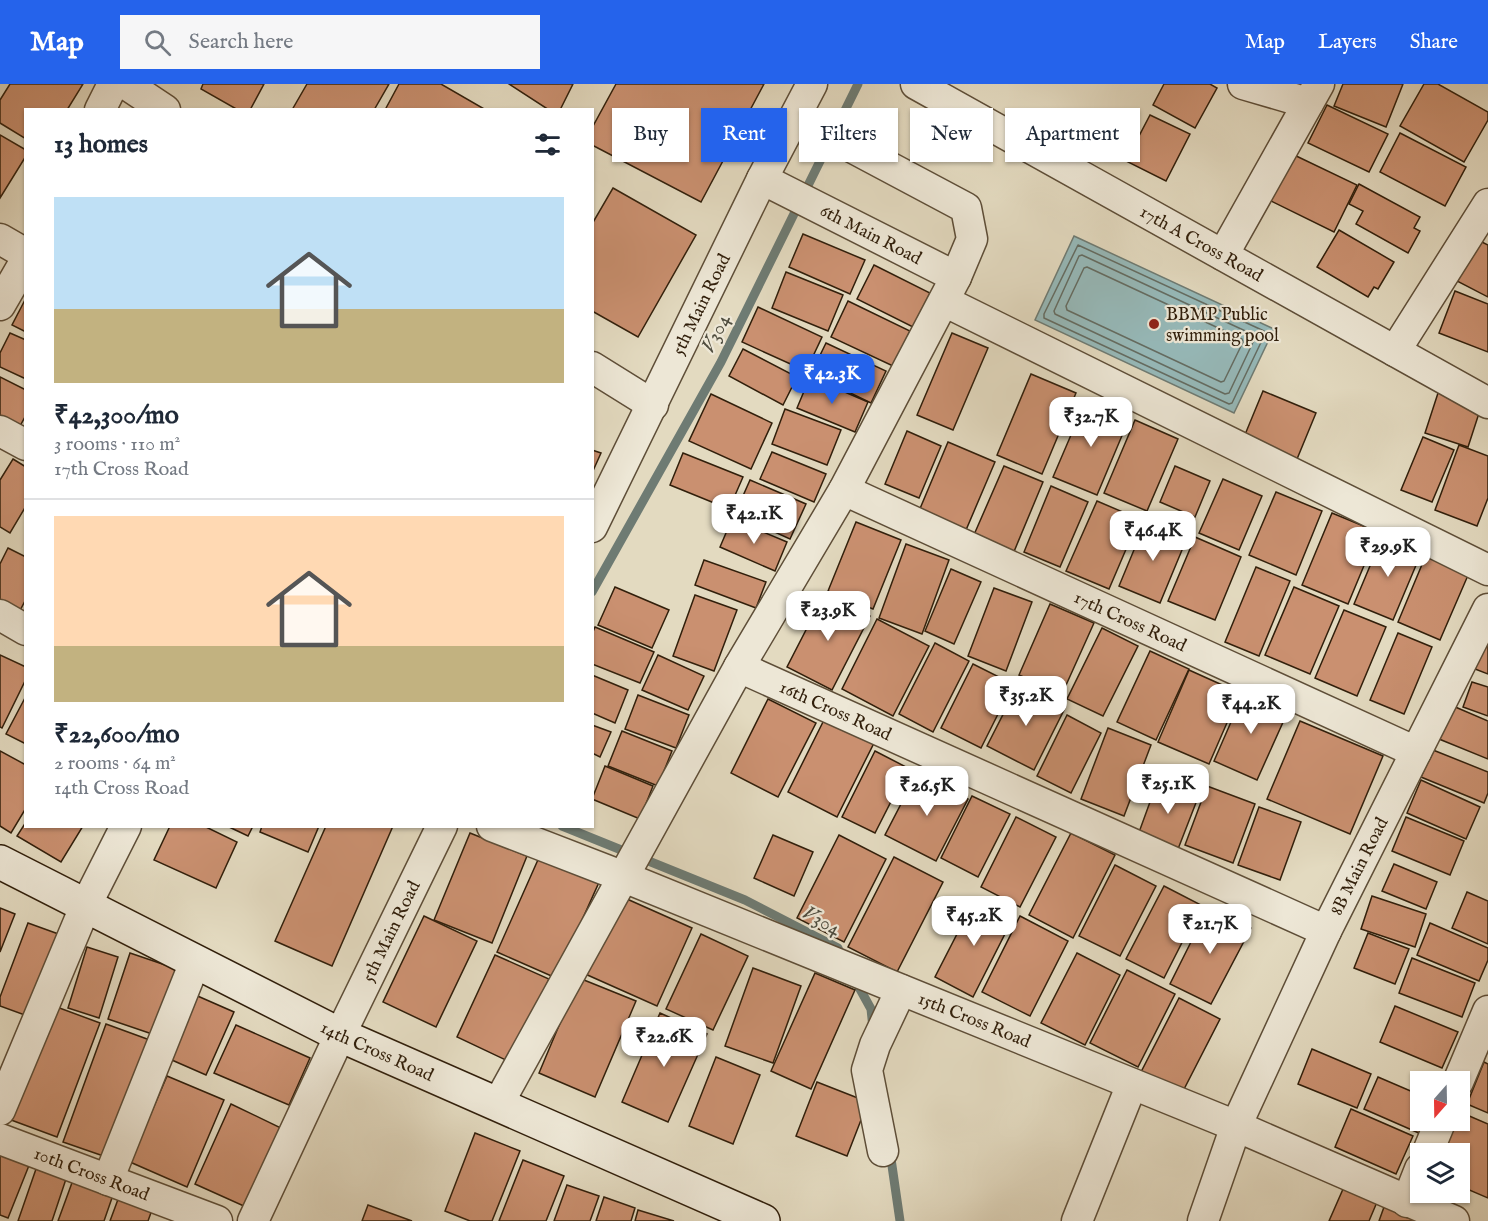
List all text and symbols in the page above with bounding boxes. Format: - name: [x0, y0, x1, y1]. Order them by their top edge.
- search box: [120, 15, 540, 69]
- text: Map: [30, 25, 84, 60]
- icon: search: [141, 26, 174, 59]
- text: Search here: [189, 28, 293, 56]
- text: Map: [1245, 29, 1285, 56]
- text: Layers: [1318, 29, 1377, 56]
- text: Share: [1410, 29, 1458, 56]
- chip: Buy: [612, 108, 689, 162]
- chip: Rent: [701, 108, 787, 162]
- chip: Filters: [799, 108, 898, 162]
- chip: New: [910, 108, 993, 162]
- chip: Apartment: [1005, 108, 1140, 162]
- text: 13 homes: [54, 128, 148, 161]
- icon: filters: [531, 128, 564, 161]
- street label: 6th Main Road: [816, 200, 925, 271]
- street label: 17th A Cross Road: [1135, 201, 1267, 288]
- icon: home: [255, 236, 363, 344]
- street label: 5th Main Road: [668, 250, 737, 359]
- place label: BBMP Public swimming pool: [1166, 304, 1279, 348]
- water label: V304: [696, 310, 737, 357]
- marker: BBMP Public swimming pool: [1147, 317, 1161, 331]
- pin: ₹42.3K: [783, 354, 881, 405]
- text: ₹42.3K: [804, 361, 860, 386]
- pin: ₹32.7K: [1042, 397, 1140, 448]
- text: ₹42,300/mo: [54, 399, 179, 432]
- text: ₹32.7K: [1063, 404, 1119, 429]
- text: 3 rooms · 110 m²: [54, 432, 180, 457]
- text: 17th Cross Road: [54, 457, 189, 482]
- pin: ₹42.1K: [705, 494, 803, 545]
- text: ₹42.1K: [726, 501, 782, 526]
- pin: ₹46.4K: [1104, 511, 1202, 562]
- text: ₹46.4K: [1124, 518, 1182, 543]
- pin: ₹29.9K: [1339, 527, 1437, 578]
- text: ₹29.9K: [1359, 534, 1417, 559]
- icon: home: [255, 555, 363, 663]
- street label: 17th Cross Road: [1070, 587, 1190, 658]
- pin: ₹23.9K: [779, 591, 877, 642]
- text: ₹23.9K: [800, 598, 856, 623]
- pin: ₹35.2K: [977, 676, 1075, 727]
- street label: 16th Cross Road: [775, 677, 895, 747]
- text: ₹35.2K: [999, 683, 1053, 708]
- pin: ₹44.2K: [1202, 684, 1300, 735]
- text: ₹44.2K: [1221, 691, 1281, 716]
- text: ₹22,600/mo: [54, 718, 180, 751]
- text: 2 rooms · 64 m²: [54, 751, 176, 776]
- pin: ₹25.1K: [1119, 764, 1217, 815]
- pin: ₹26.5K: [878, 766, 976, 817]
- text: ₹25.1K: [1141, 771, 1195, 796]
- text: ₹26.5K: [899, 773, 955, 798]
- text: 14th Cross Road: [54, 776, 189, 801]
- street label: 8B Main Road: [1326, 814, 1394, 920]
- street label: 5th Main Road: [358, 877, 427, 986]
- pin: ₹45.2K: [925, 896, 1023, 947]
- water label: V304: [798, 901, 845, 942]
- text: ₹45.2K: [946, 903, 1002, 928]
- pin: ₹21.7K: [1161, 904, 1259, 955]
- text: ₹21.7K: [1182, 911, 1238, 936]
- street label: 15th Cross Road: [914, 988, 1034, 1054]
- street label: 14th Cross Road: [316, 1017, 437, 1088]
- pin: ₹22.6K: [615, 1017, 713, 1068]
- text: ₹22.6K: [635, 1024, 693, 1049]
- north arrow: [1410, 1071, 1470, 1131]
- map controls: [1410, 1071, 1470, 1203]
- street label: 10th Cross Road: [30, 1143, 152, 1207]
- button: layers: [1410, 1143, 1470, 1203]

